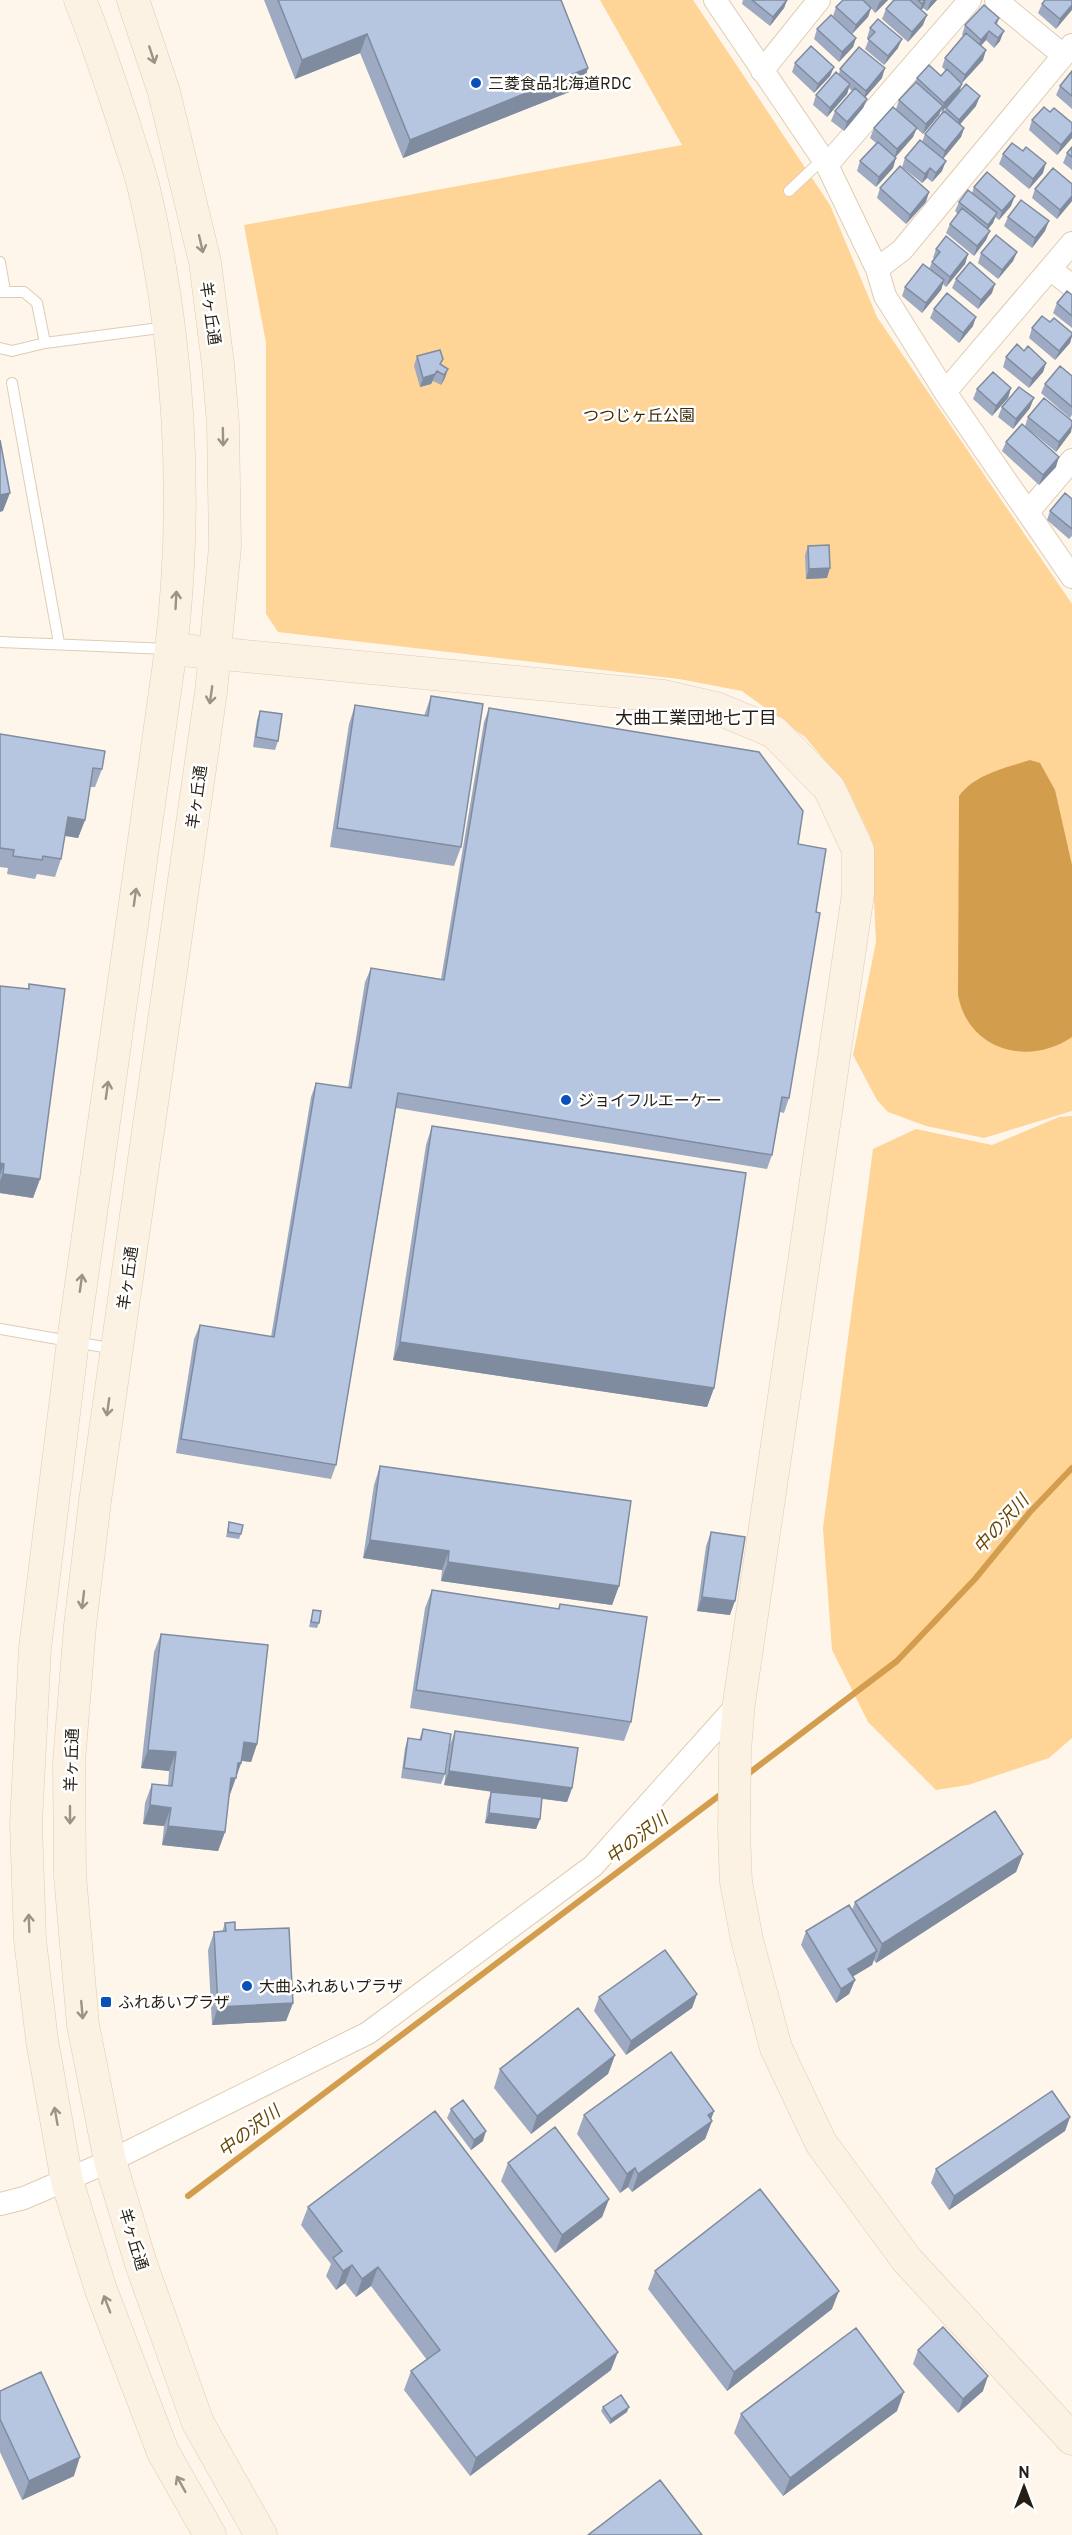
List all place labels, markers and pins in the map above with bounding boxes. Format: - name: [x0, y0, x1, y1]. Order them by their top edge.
- place label: 三菱食品北海道RDC: [488, 75, 632, 95]
- marker: 三菱食品北海道RDC: [469, 76, 483, 90]
- place label: ジョイフルエーケー: [578, 1092, 722, 1112]
- marker: ジョイフルエーケー: [559, 1093, 573, 1107]
- place label: 大曲ふれあいプラザ: [259, 1978, 403, 1998]
- marker: 大曲ふれあいプラザ: [240, 1979, 254, 1993]
- place label: ふれあいプラザ: [118, 1994, 230, 2014]
- marker: ふれあいプラザ: [99, 1995, 113, 2009]

